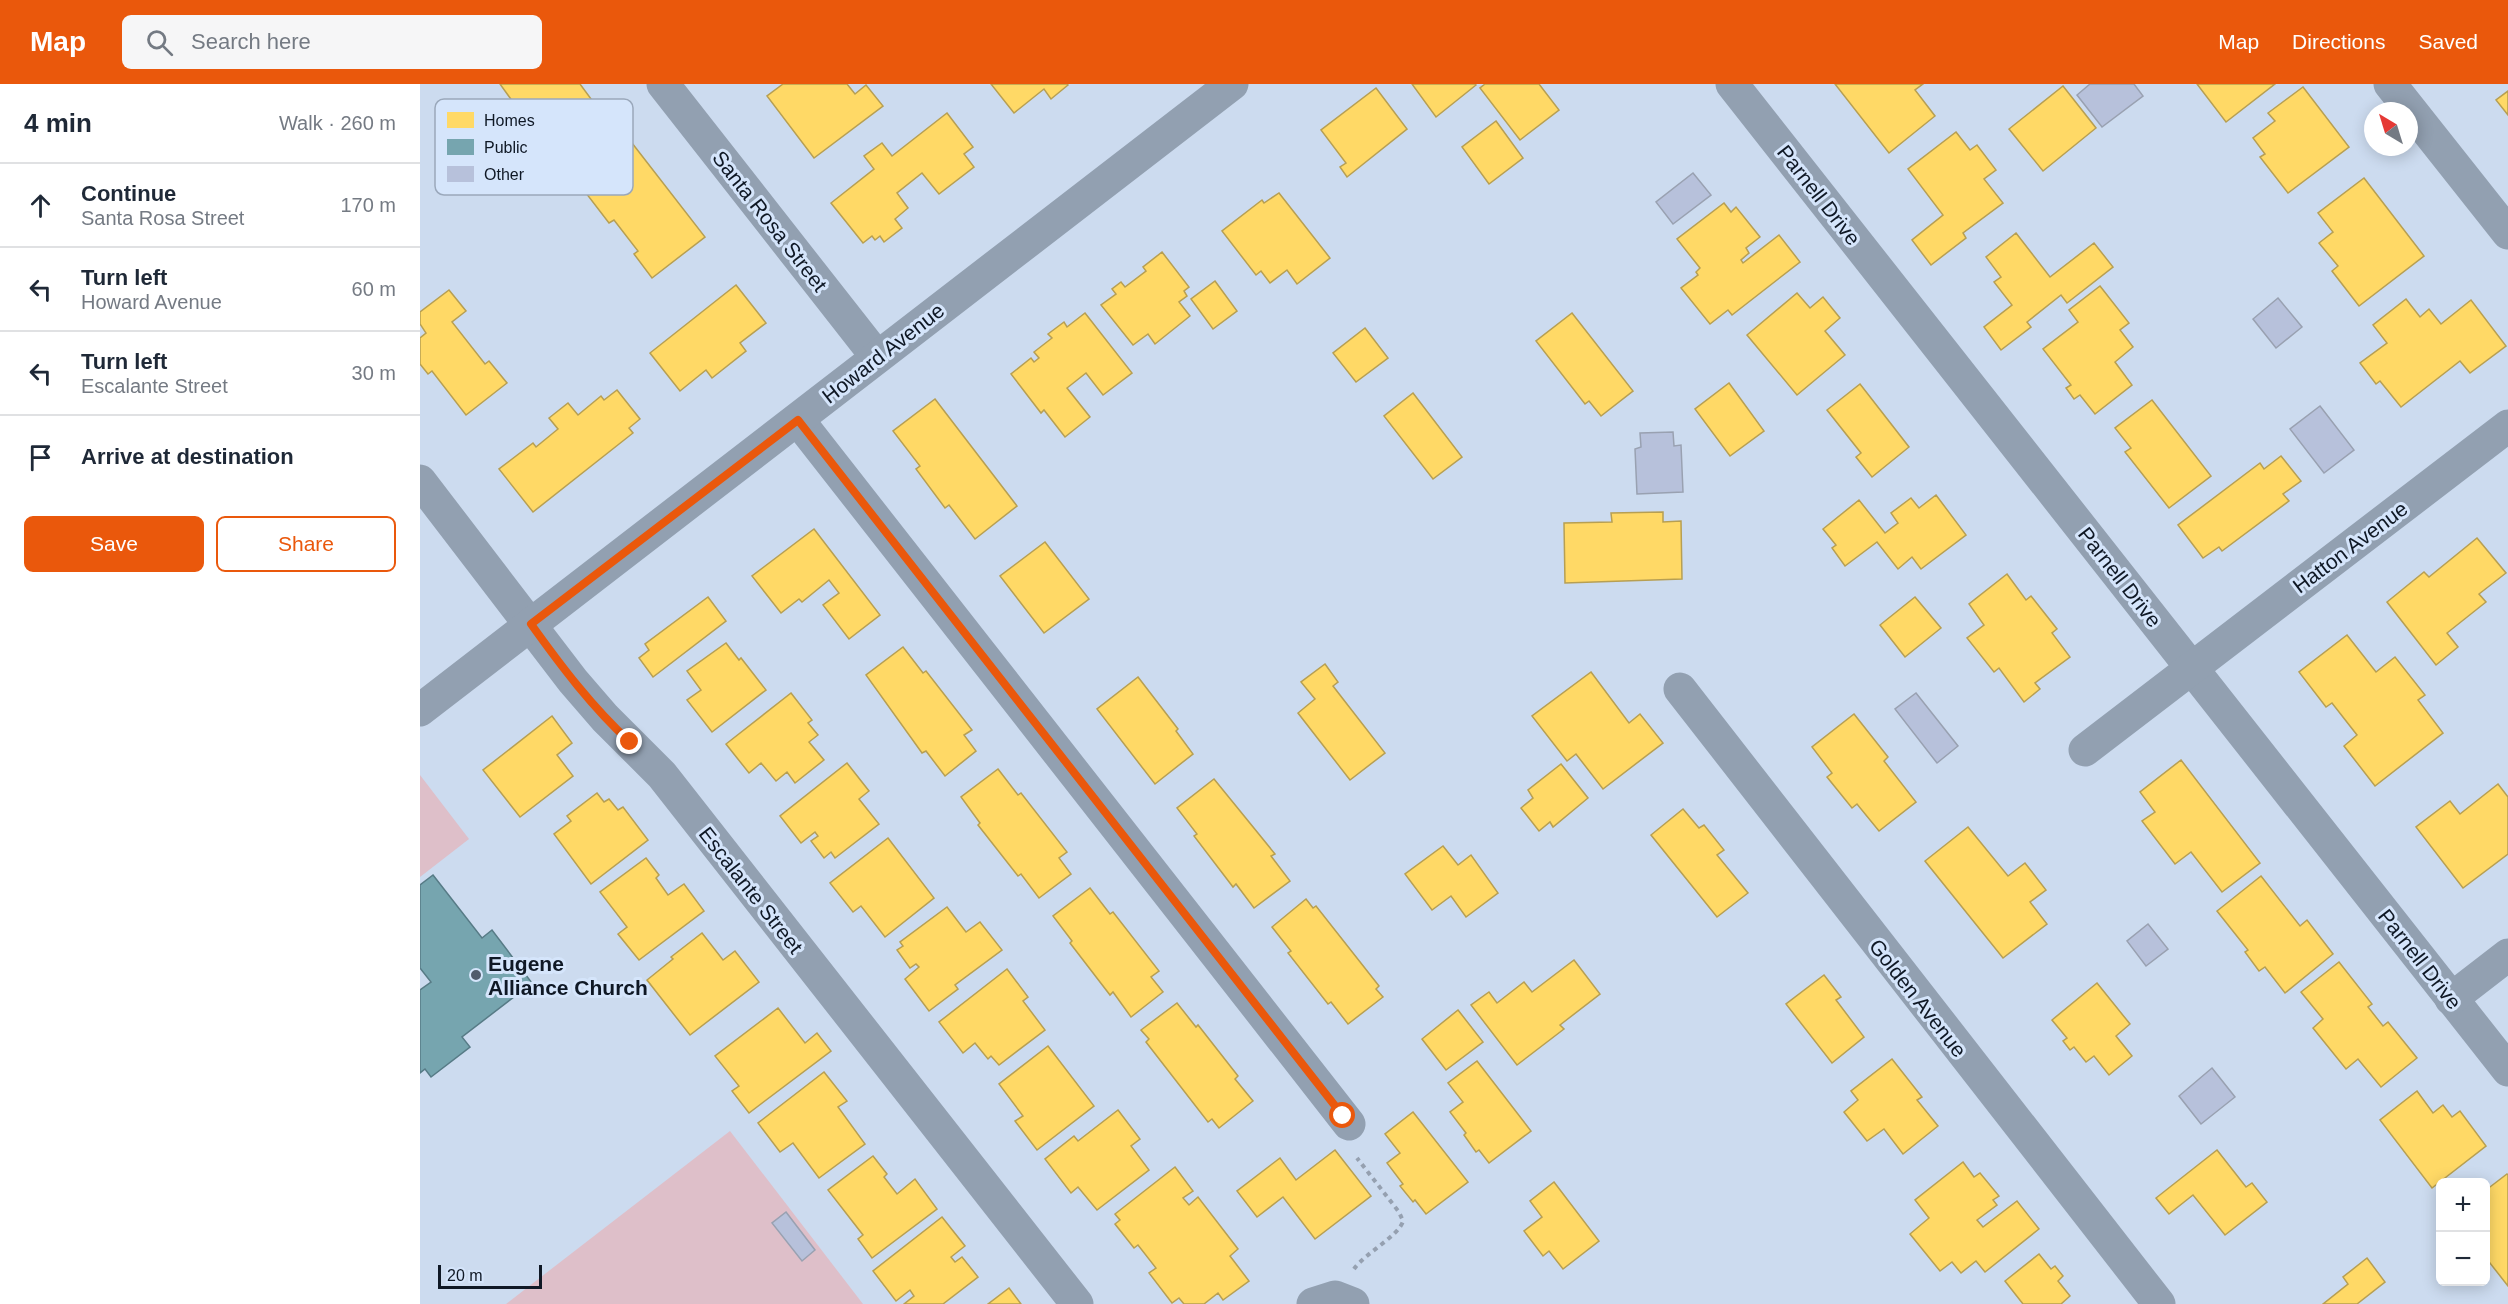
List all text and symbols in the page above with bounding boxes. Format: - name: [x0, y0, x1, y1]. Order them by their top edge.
- search box: [122, 15, 542, 69]
- text: Map: [30, 26, 86, 57]
- icon: search: [143, 26, 176, 59]
- text: Search here: [191, 29, 311, 54]
- text: Map: [2218, 30, 2259, 53]
- text: Directions: [2292, 30, 2385, 53]
- text: Saved: [2418, 30, 2478, 53]
- legend: [435, 99, 633, 195]
- north arrow: [2364, 102, 2418, 156]
- text: 4 min: [24, 108, 92, 138]
- text: Walk · 260 m: [279, 112, 396, 134]
- text: Homes: [484, 112, 535, 129]
- text: Public: [484, 139, 528, 156]
- street label: Parnell Drive: [1773, 141, 1865, 249]
- street label: Santa Rosa Street: [708, 146, 832, 296]
- text: Other: [484, 166, 525, 183]
- text: Continue: [81, 181, 176, 206]
- icon: ahead: [24, 189, 57, 222]
- text: 170 m: [340, 194, 396, 216]
- text: Santa Rosa Street: [81, 207, 244, 229]
- text: Turn left: [81, 265, 167, 290]
- icon: left: [24, 273, 57, 306]
- text: 60 m: [352, 278, 396, 300]
- text: Howard Avenue: [81, 291, 222, 313]
- street label: Howard Avenue: [818, 298, 948, 408]
- text: Turn left: [81, 349, 167, 374]
- icon: left: [24, 357, 57, 390]
- text: 30 m: [352, 362, 396, 384]
- text: Escalante Street: [81, 375, 228, 397]
- icon: arrive: [24, 441, 57, 474]
- text: Arrive at destination: [81, 444, 294, 469]
- street label: Hatton Avenue: [2288, 496, 2412, 598]
- button: Save: [24, 516, 204, 572]
- button: Share: [216, 516, 396, 572]
- street label: Parnell Drive: [2074, 523, 2166, 631]
- route end: [616, 728, 642, 754]
- street label: Escalante Street: [695, 822, 808, 958]
- street label: Parnell Drive: [2374, 905, 2466, 1013]
- street label: Golden Avenue: [1865, 934, 1971, 1062]
- place label: Eugene Alliance Church: [488, 952, 648, 999]
- marker: Eugene Alliance Church: [469, 968, 483, 982]
- route start: [1329, 1102, 1355, 1128]
- map controls: [2436, 1178, 2490, 1286]
- button: +: [2436, 1178, 2490, 1232]
- button: −: [2436, 1232, 2490, 1286]
- scale bar: [438, 1262, 542, 1290]
- text: 20 m: [447, 1267, 483, 1284]

